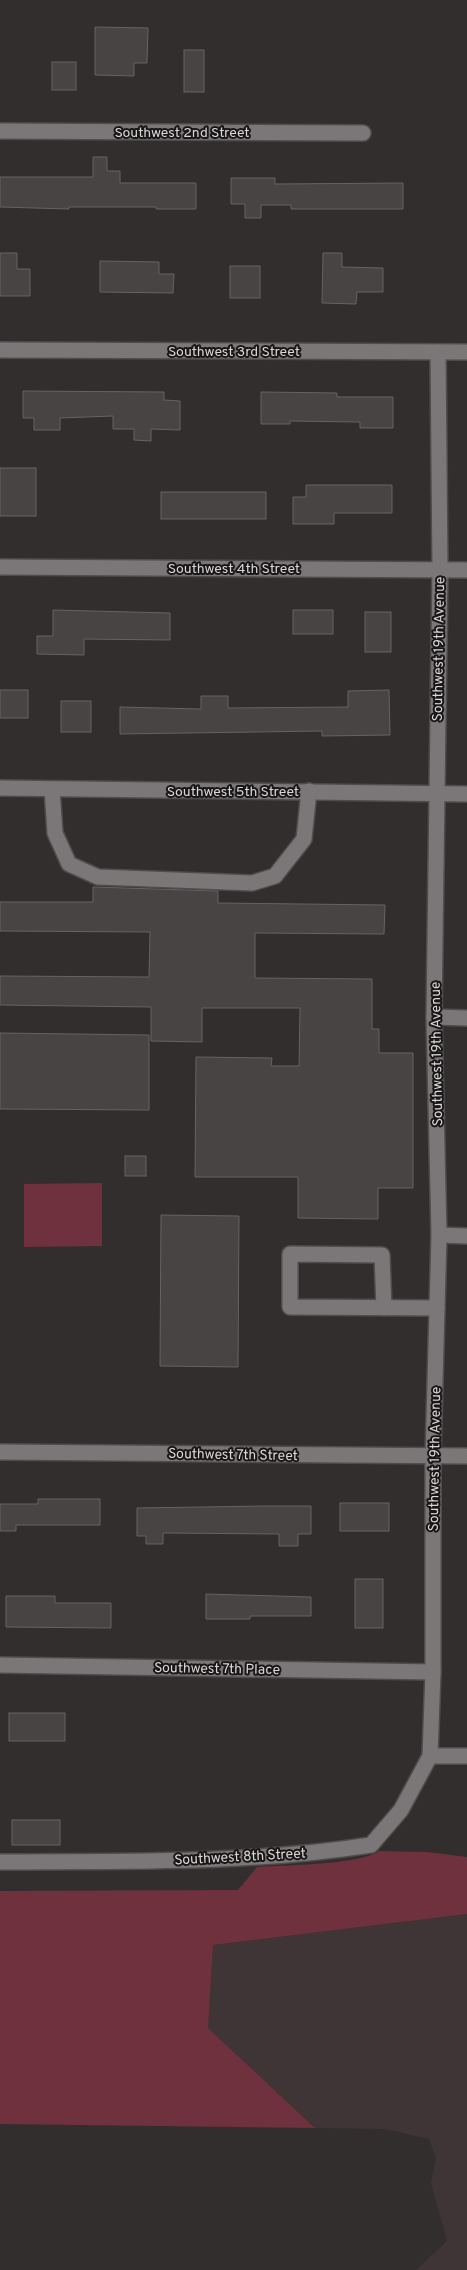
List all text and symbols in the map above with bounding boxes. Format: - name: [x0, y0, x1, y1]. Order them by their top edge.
- street label: Southwest 2nd Street: [114, 125, 250, 142]
- street label: Southwest 3rd Street: [168, 344, 300, 361]
- street label: Southwest 4th Street: [168, 561, 300, 578]
- street label: Southwest 19th Avenue: [430, 576, 449, 722]
- street label: Southwest 5th Street: [167, 784, 299, 801]
- street label: Southwest 19th Avenue: [428, 981, 447, 1127]
- street label: Southwest 19th Avenue: [426, 1386, 445, 1532]
- street label: Southwest 7th Street: [168, 1446, 298, 1465]
- street label: Southwest 7th Place: [154, 1660, 280, 1679]
- street label: Southwest 8th Street: [174, 1846, 306, 1869]

